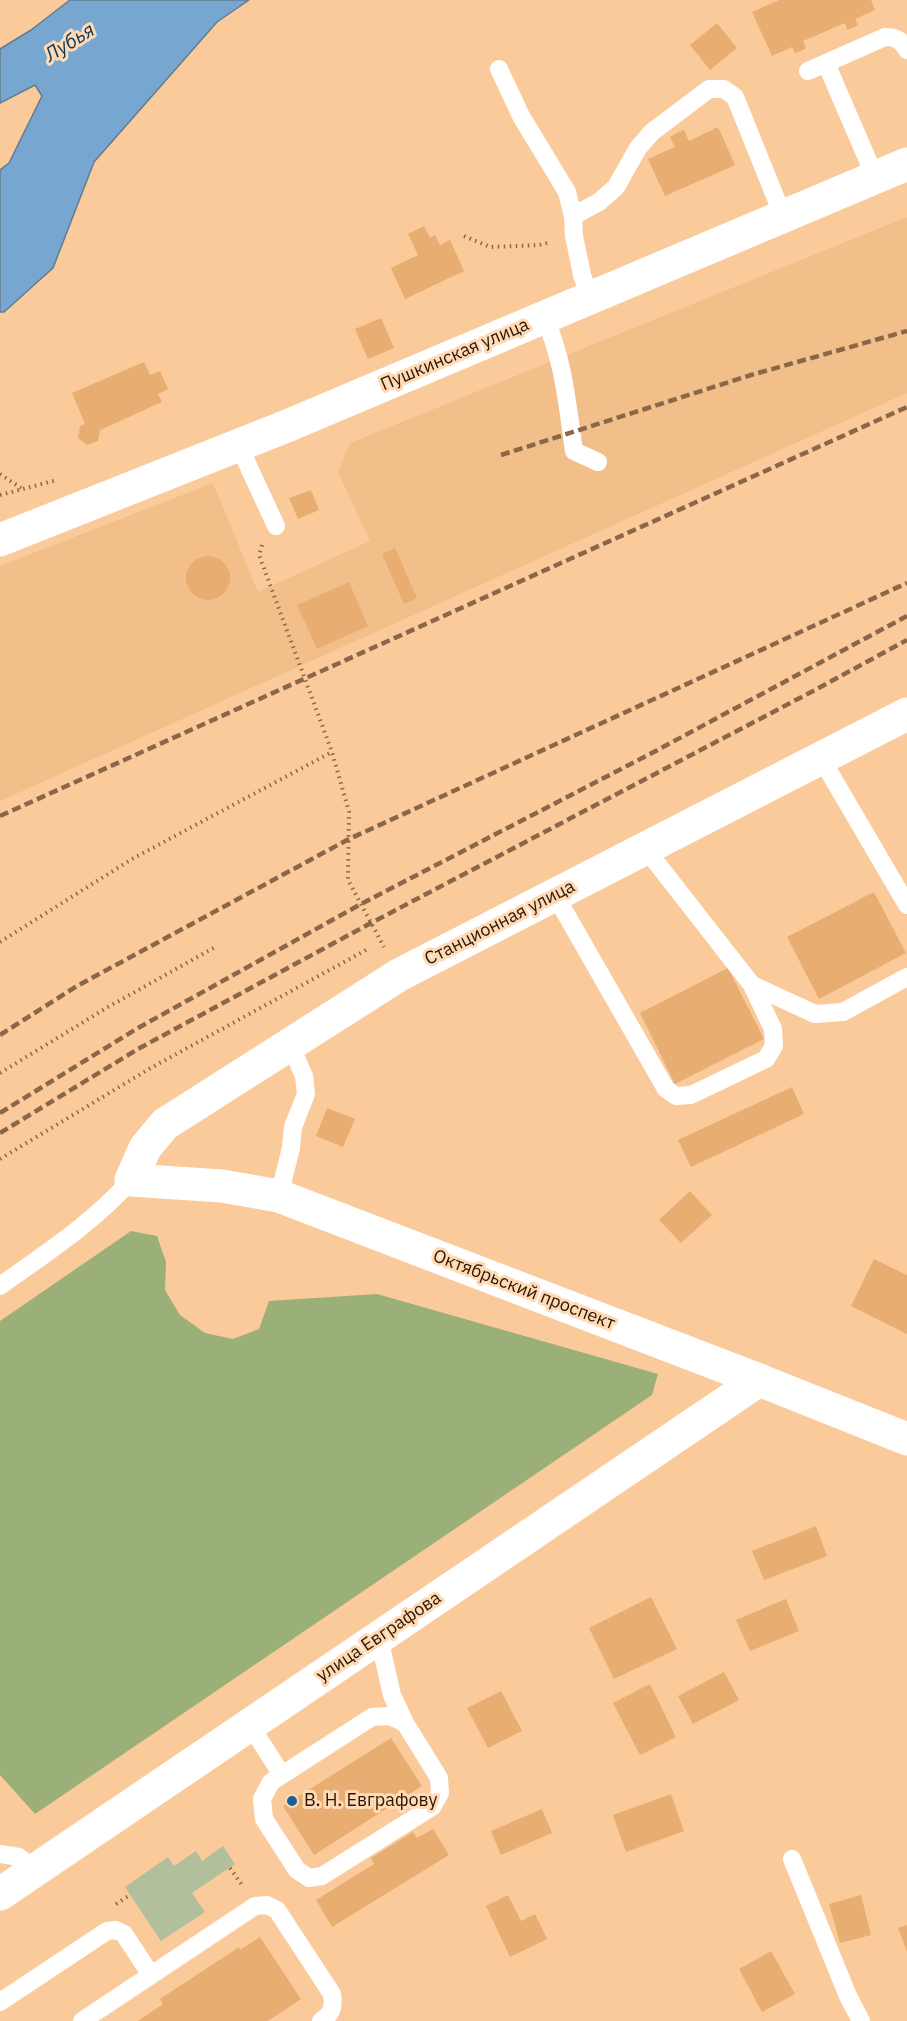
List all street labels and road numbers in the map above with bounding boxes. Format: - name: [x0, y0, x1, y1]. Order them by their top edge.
- street label: Пушкинская улица: [378, 314, 532, 396]
- street label: Станционная улица: [421, 876, 579, 970]
- street label: Октябрьский проспект: [430, 1245, 618, 1335]
- street label: улица Евграфова: [313, 1587, 445, 1687]

